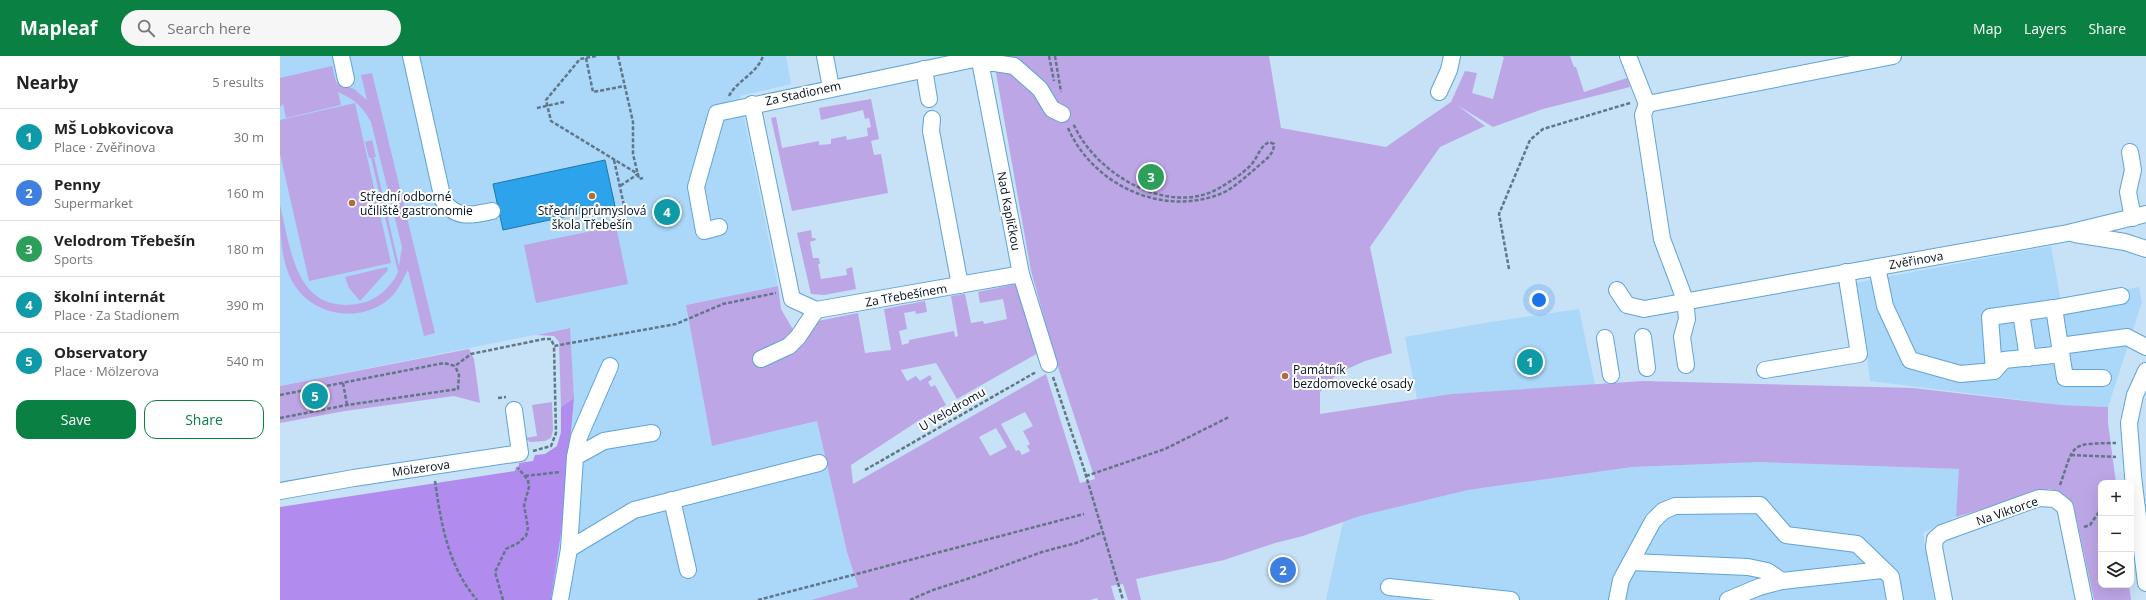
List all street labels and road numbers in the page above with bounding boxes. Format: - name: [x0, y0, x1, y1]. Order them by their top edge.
- street label: Za Stadionem: [764, 77, 842, 109]
- street label: Nad Kapličkou: [993, 170, 1025, 252]
- street label: Zvěřinova: [1888, 247, 1944, 273]
- street label: Za Třebešínem: [864, 279, 948, 311]
- street label: U Velodromu: [916, 383, 988, 435]
- street label: Mölzerova: [391, 456, 451, 480]
- street label: Na Viktorce: [1974, 492, 2040, 529]

